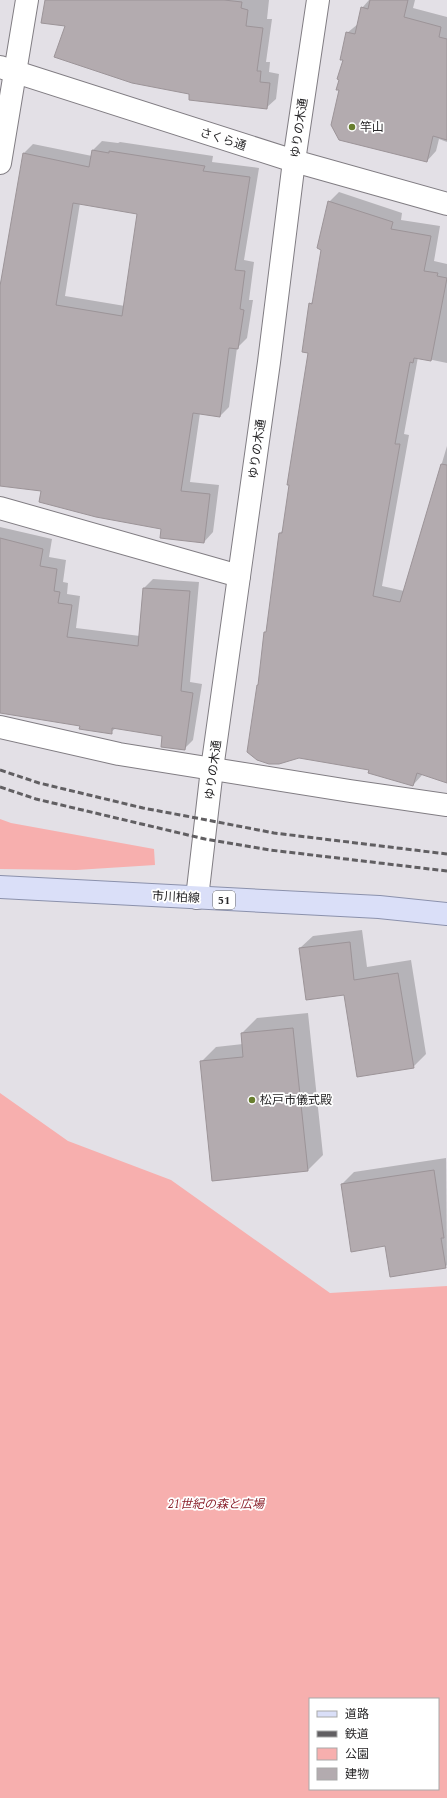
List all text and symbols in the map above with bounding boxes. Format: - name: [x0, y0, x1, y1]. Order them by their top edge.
- street label: ゆりの木通: [286, 97, 313, 159]
- place label: 竿山: [360, 118, 384, 137]
- marker: 竿山: [347, 122, 357, 132]
- street label: さくら通: [197, 123, 249, 156]
- street label: ゆりの木通: [244, 418, 271, 480]
- street label: ゆりの木通: [200, 739, 227, 801]
- street label: 市川柏線: [152, 887, 200, 908]
- road number: 51: [213, 891, 235, 909]
- place label: 松戸市儀式殿: [260, 1091, 332, 1110]
- marker: 松戸市儀式殿: [247, 1095, 257, 1105]
- park label: 21世紀の森と広場: [167, 1495, 266, 1514]
- legend: [309, 1698, 439, 1790]
- text: 道路: [345, 1705, 369, 1724]
- text: 鉄道: [345, 1725, 369, 1744]
- text: 公園: [345, 1745, 369, 1764]
- text: 建物: [345, 1765, 369, 1784]

